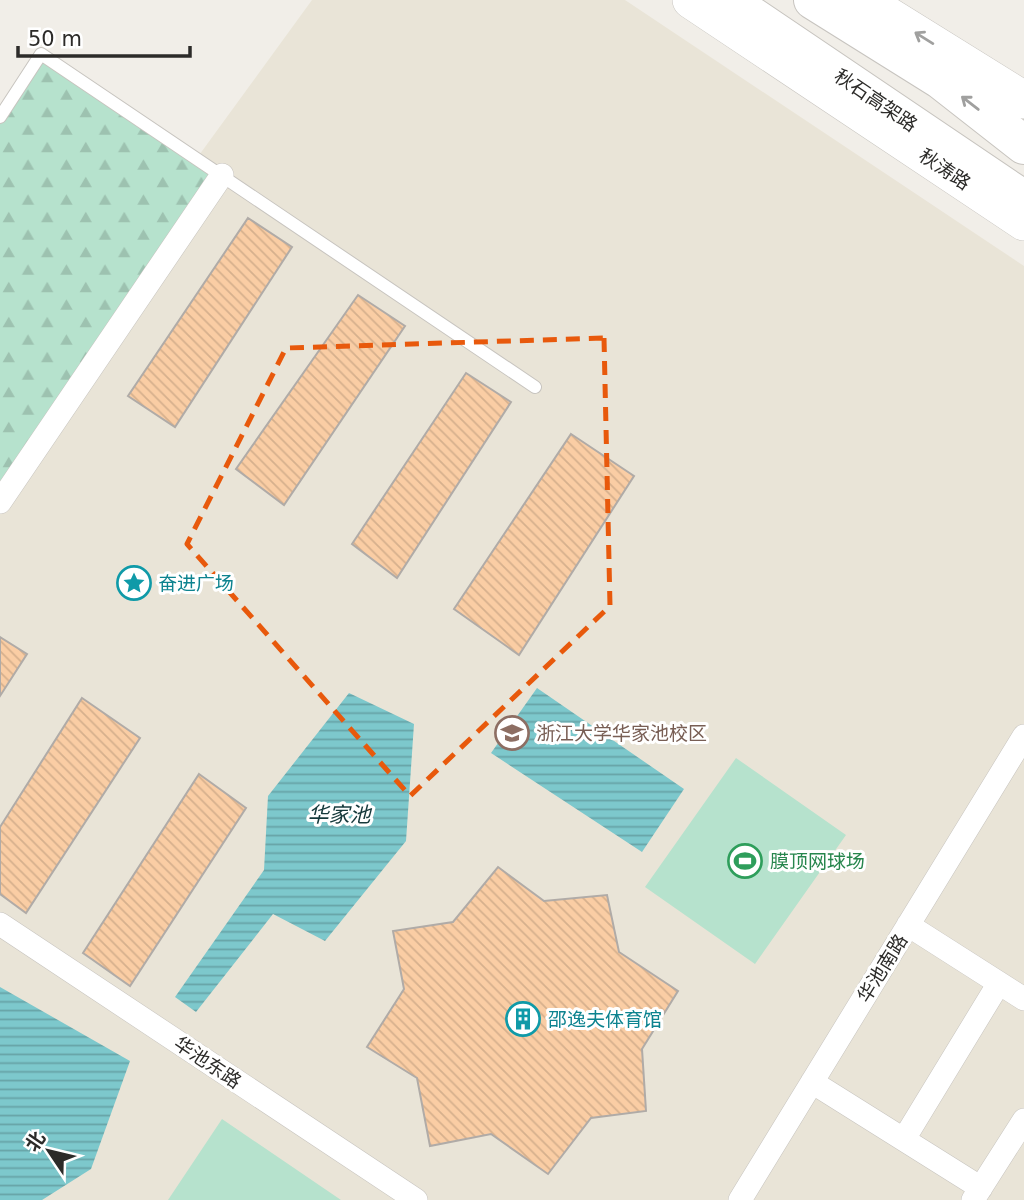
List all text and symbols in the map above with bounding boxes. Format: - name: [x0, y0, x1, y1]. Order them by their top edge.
- scale bar: [18, 14, 189, 58]
- text: 50 m: [28, 27, 82, 51]
- one-way arrow: [915, 31, 935, 45]
- street label: 秋石高架路: [830, 64, 922, 136]
- one-way arrow: [961, 95, 980, 110]
- street label: 秋涛路: [915, 144, 975, 194]
- place icon: 奋进广场: [115, 564, 153, 602]
- place label: 奋进广场: [158, 572, 234, 594]
- school or university icon: 浙江大学华家池校区: [493, 714, 531, 752]
- place label: 浙江大学华家池校区: [536, 722, 707, 744]
- water label: 华家池: [308, 803, 372, 827]
- sports icon: 膜顶网球场: [726, 842, 764, 880]
- place label: 膜顶网球场: [770, 850, 865, 872]
- street label: 华池南路: [853, 930, 911, 1006]
- building icon: 邵逸夫体育馆: [504, 1000, 542, 1038]
- place label: 邵逸夫体育馆: [548, 1008, 662, 1030]
- street label: 华池东路: [170, 1032, 246, 1092]
- north arrow: [14, 1116, 84, 1186]
- text: 北: [21, 1127, 50, 1155]

